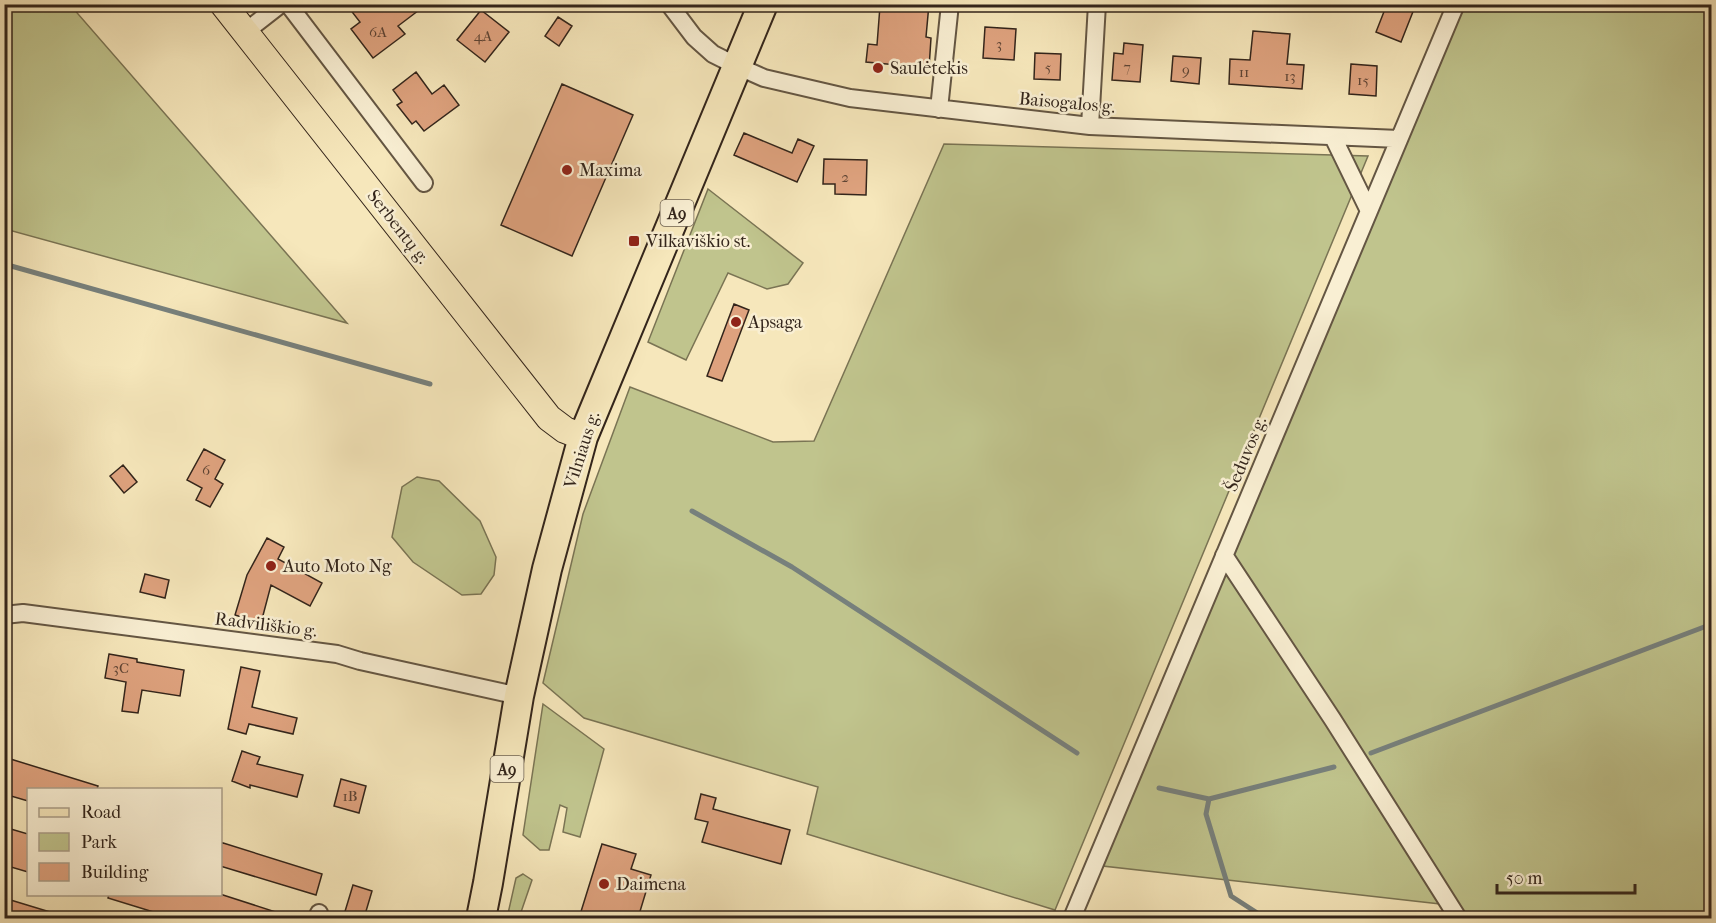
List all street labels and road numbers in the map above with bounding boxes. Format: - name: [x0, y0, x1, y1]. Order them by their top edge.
- street label: Baisogalos g.: [1018, 88, 1116, 118]
- street label: Serbentų g.: [363, 186, 433, 268]
- road number: A9: [660, 200, 694, 226]
- street label: Vilniaus g.: [559, 409, 604, 492]
- street label: Šeduvos g.: [1219, 413, 1271, 495]
- street label: Radviliškio g.: [214, 608, 318, 642]
- road number: A9: [490, 756, 524, 782]

